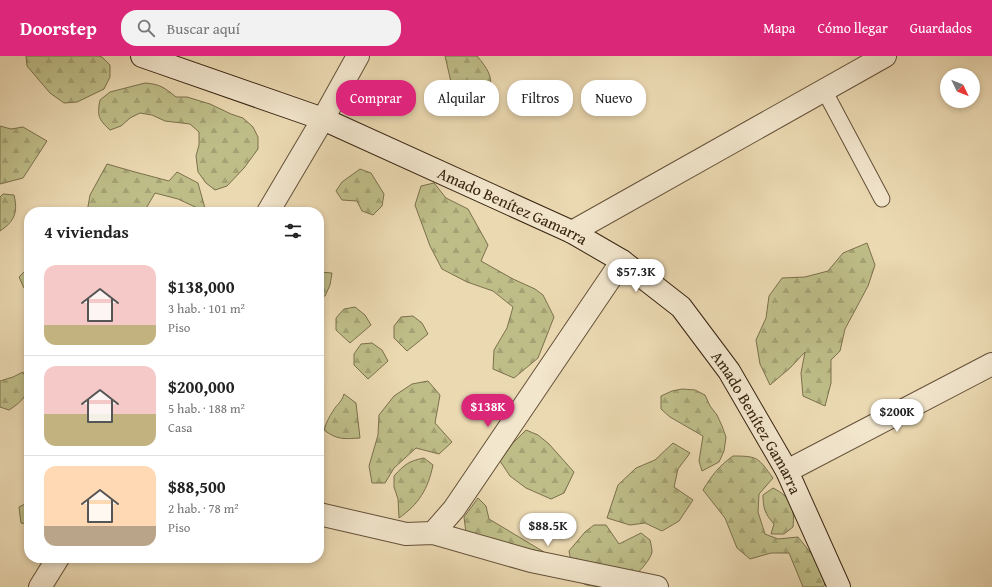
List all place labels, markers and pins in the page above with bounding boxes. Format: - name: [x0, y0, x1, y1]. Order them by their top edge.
- pin: $57.3K: [603, 259, 669, 293]
- pin: $138K: [460, 394, 516, 428]
- pin: $200K: [869, 399, 925, 433]
- pin: $88.5K: [515, 513, 581, 547]

